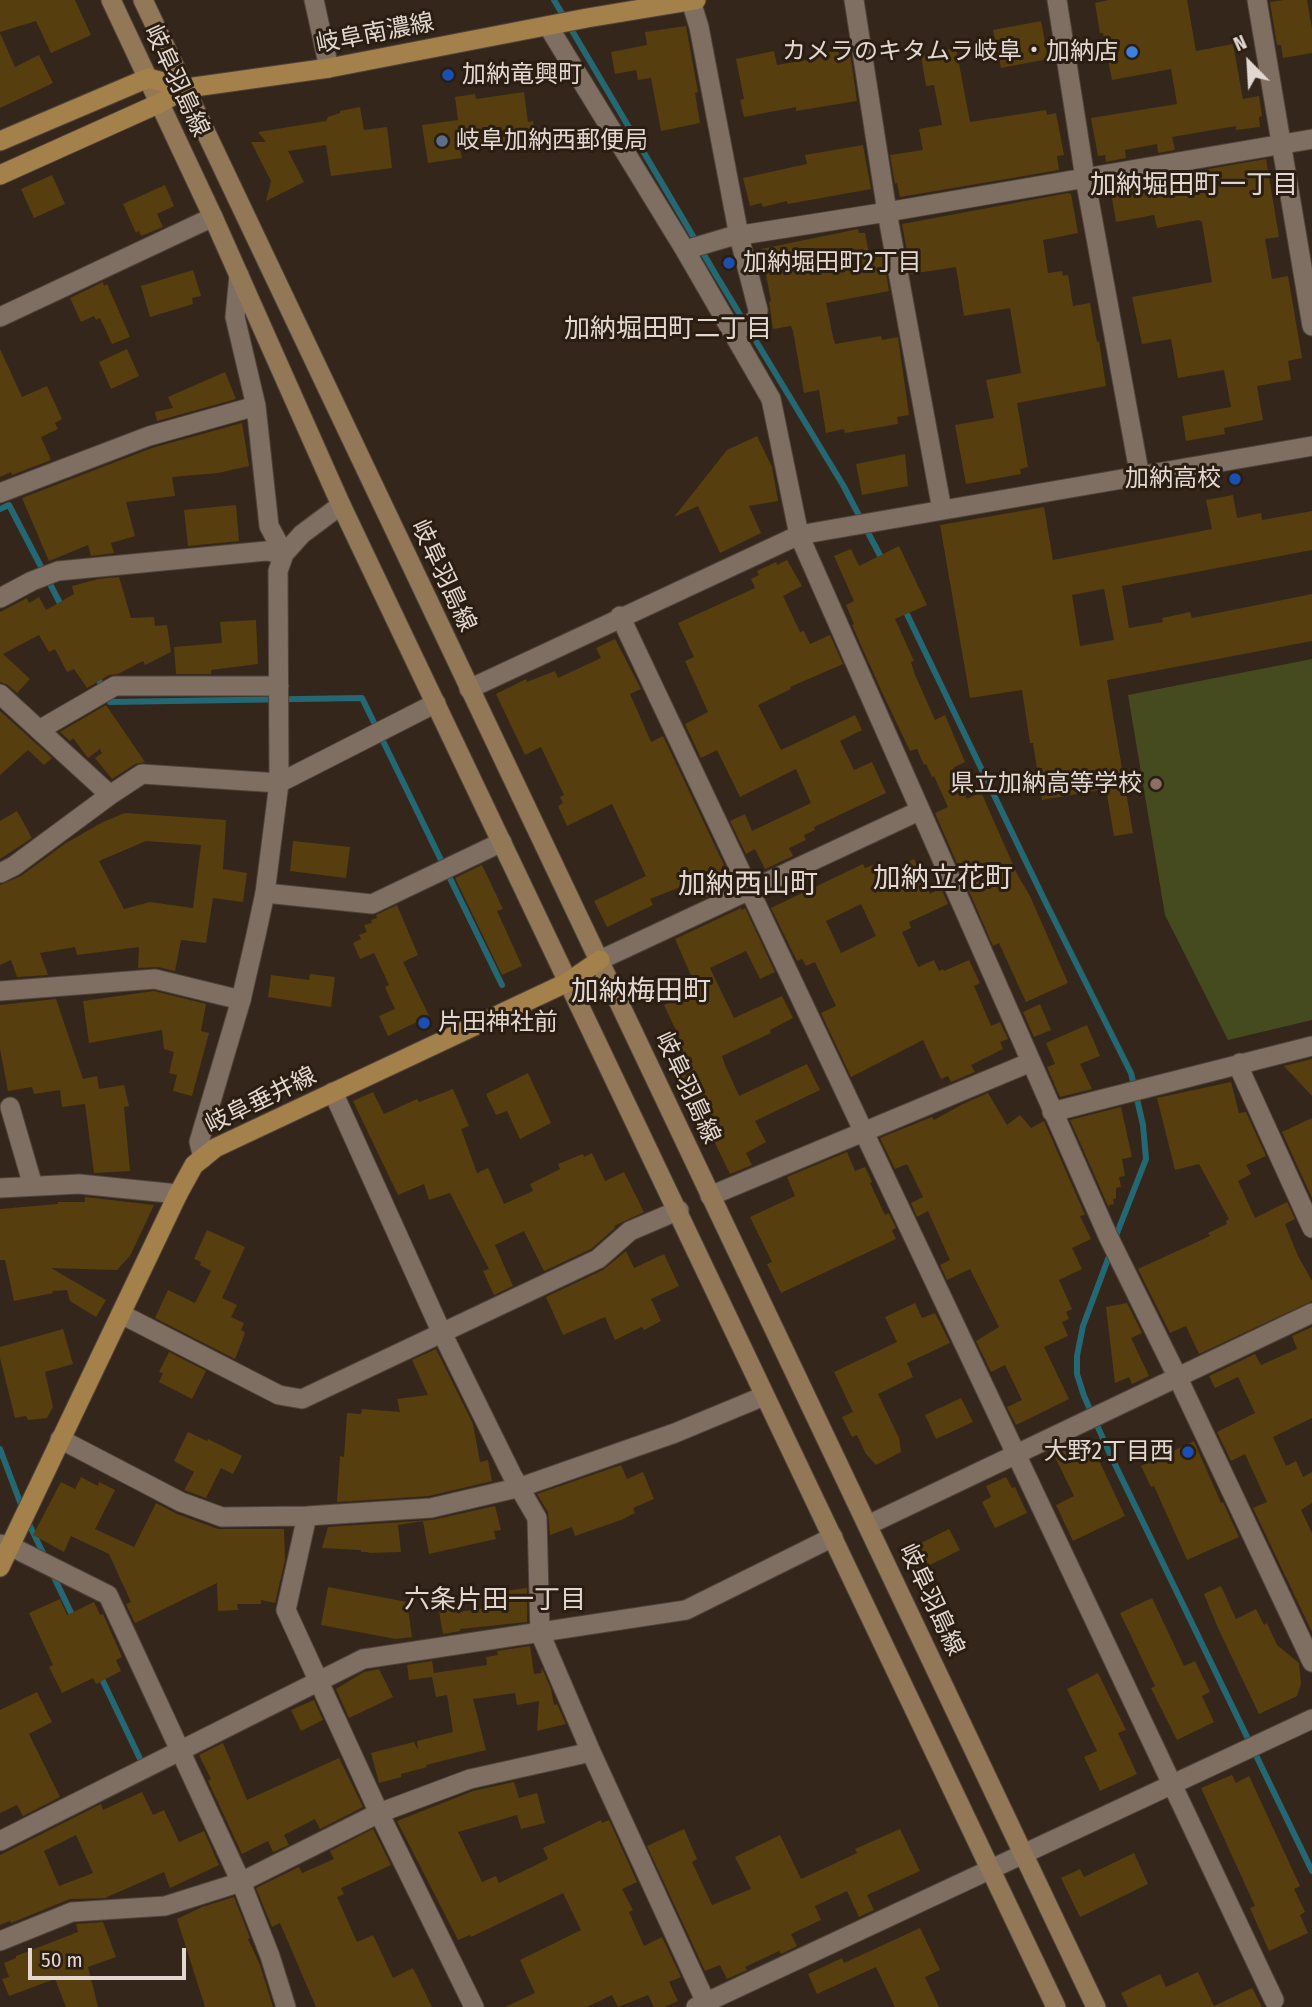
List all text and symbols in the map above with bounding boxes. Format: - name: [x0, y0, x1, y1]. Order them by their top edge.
- street label: 岐阜南濃線: [313, 8, 437, 60]
- street label: 岐阜羽島線: [138, 21, 214, 141]
- north arrow: [1214, 28, 1284, 98]
- text: N: [1230, 31, 1250, 56]
- place label: カメラのキタムラ岐阜・加納店: [782, 38, 1118, 66]
- marker: カメラのキタムラ岐阜・加納店: [1124, 44, 1140, 60]
- place label: 加納竜興町: [462, 61, 582, 89]
- marker: 加納竜興町: [440, 67, 456, 83]
- place label: 岐阜加納西郵便局: [456, 127, 648, 155]
- marker: 岐阜加納西郵便局: [434, 133, 450, 149]
- district label: 加納堀田町一丁目: [1090, 170, 1298, 202]
- place label: 加納堀田町2丁目: [743, 249, 922, 277]
- marker: 加納堀田町2丁目: [721, 255, 737, 271]
- district label: 加納堀田町二丁目: [564, 314, 772, 346]
- place label: 加納高校: [1125, 465, 1221, 493]
- marker: 加納高校: [1227, 471, 1243, 487]
- street label: 岐阜羽島線: [405, 516, 481, 636]
- place label: 県立加納高等学校: [950, 770, 1142, 798]
- marker: 県立加納高等学校: [1148, 776, 1164, 792]
- district label: 加納立花町: [873, 862, 1013, 896]
- district label: 加納西山町: [678, 868, 818, 902]
- district label: 加納梅田町: [571, 975, 711, 1009]
- place label: 片田神社前: [438, 1009, 558, 1037]
- marker: 片田神社前: [416, 1015, 432, 1031]
- street label: 岐阜羽島線: [649, 1028, 725, 1148]
- street label: 岐阜垂井線: [201, 1062, 321, 1140]
- place label: 大野2丁目西: [1043, 1438, 1174, 1466]
- marker: 大野2丁目西: [1180, 1444, 1196, 1460]
- street label: 岐阜羽島線: [893, 1540, 969, 1660]
- district label: 六条片田一丁目: [404, 1585, 586, 1617]
- scale bar: [32, 1934, 189, 1978]
- text: 50 m: [41, 1947, 83, 1973]

